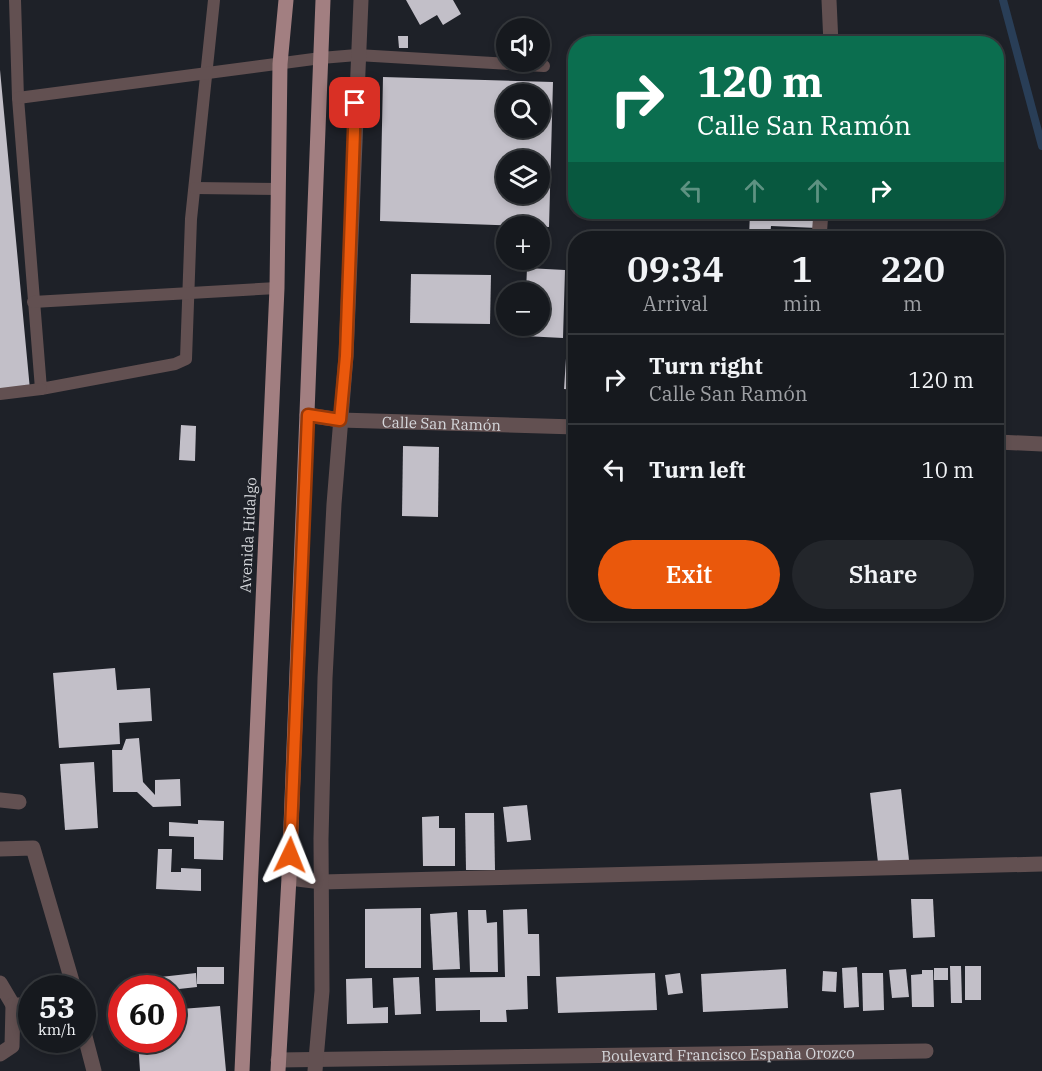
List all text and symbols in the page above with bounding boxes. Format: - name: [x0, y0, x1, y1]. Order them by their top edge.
- map controls: [496, 18, 550, 336]
- button: sound: [496, 18, 550, 72]
- text: 120 m: [697, 54, 823, 109]
- icon: right: [598, 60, 676, 138]
- pin: [329, 77, 380, 128]
- button: search: [496, 84, 550, 138]
- icon: arrive: [338, 86, 371, 119]
- text: Calle San Ramón: [697, 107, 911, 142]
- button: layers: [496, 150, 550, 204]
- icon: left: [675, 174, 708, 207]
- icon: ahead: [738, 174, 771, 207]
- icon: ahead: [801, 174, 834, 207]
- icon: right: [864, 174, 897, 207]
- button: +: [496, 216, 550, 270]
- text: 09:34: [627, 245, 724, 292]
- text: 1: [791, 245, 813, 292]
- text: 220: [880, 245, 945, 292]
- button: −: [496, 282, 550, 336]
- text: Arrival: [643, 290, 708, 317]
- text: min: [783, 290, 821, 317]
- text: m: [903, 290, 922, 317]
- text: Turn right: [649, 351, 763, 380]
- icon: right: [598, 363, 631, 396]
- text: 120 m: [908, 365, 974, 394]
- text: Calle San Ramón: [649, 380, 808, 407]
- street label: Calle San Ramón: [382, 412, 502, 434]
- icon: left: [598, 453, 631, 486]
- text: Turn left: [649, 455, 745, 484]
- text: 10 m: [922, 455, 974, 484]
- street label: Avenida Hidalgo: [235, 477, 261, 593]
- button: Exit: [598, 540, 780, 609]
- button: Share: [792, 540, 974, 609]
- position arrow: [258, 823, 322, 887]
- speed limit sign: 60: [108, 975, 186, 1053]
- text: 53: [39, 987, 75, 1026]
- text: km/h: [38, 1020, 76, 1039]
- street label: Boulevard Francisco España Orozco: [601, 1042, 855, 1065]

